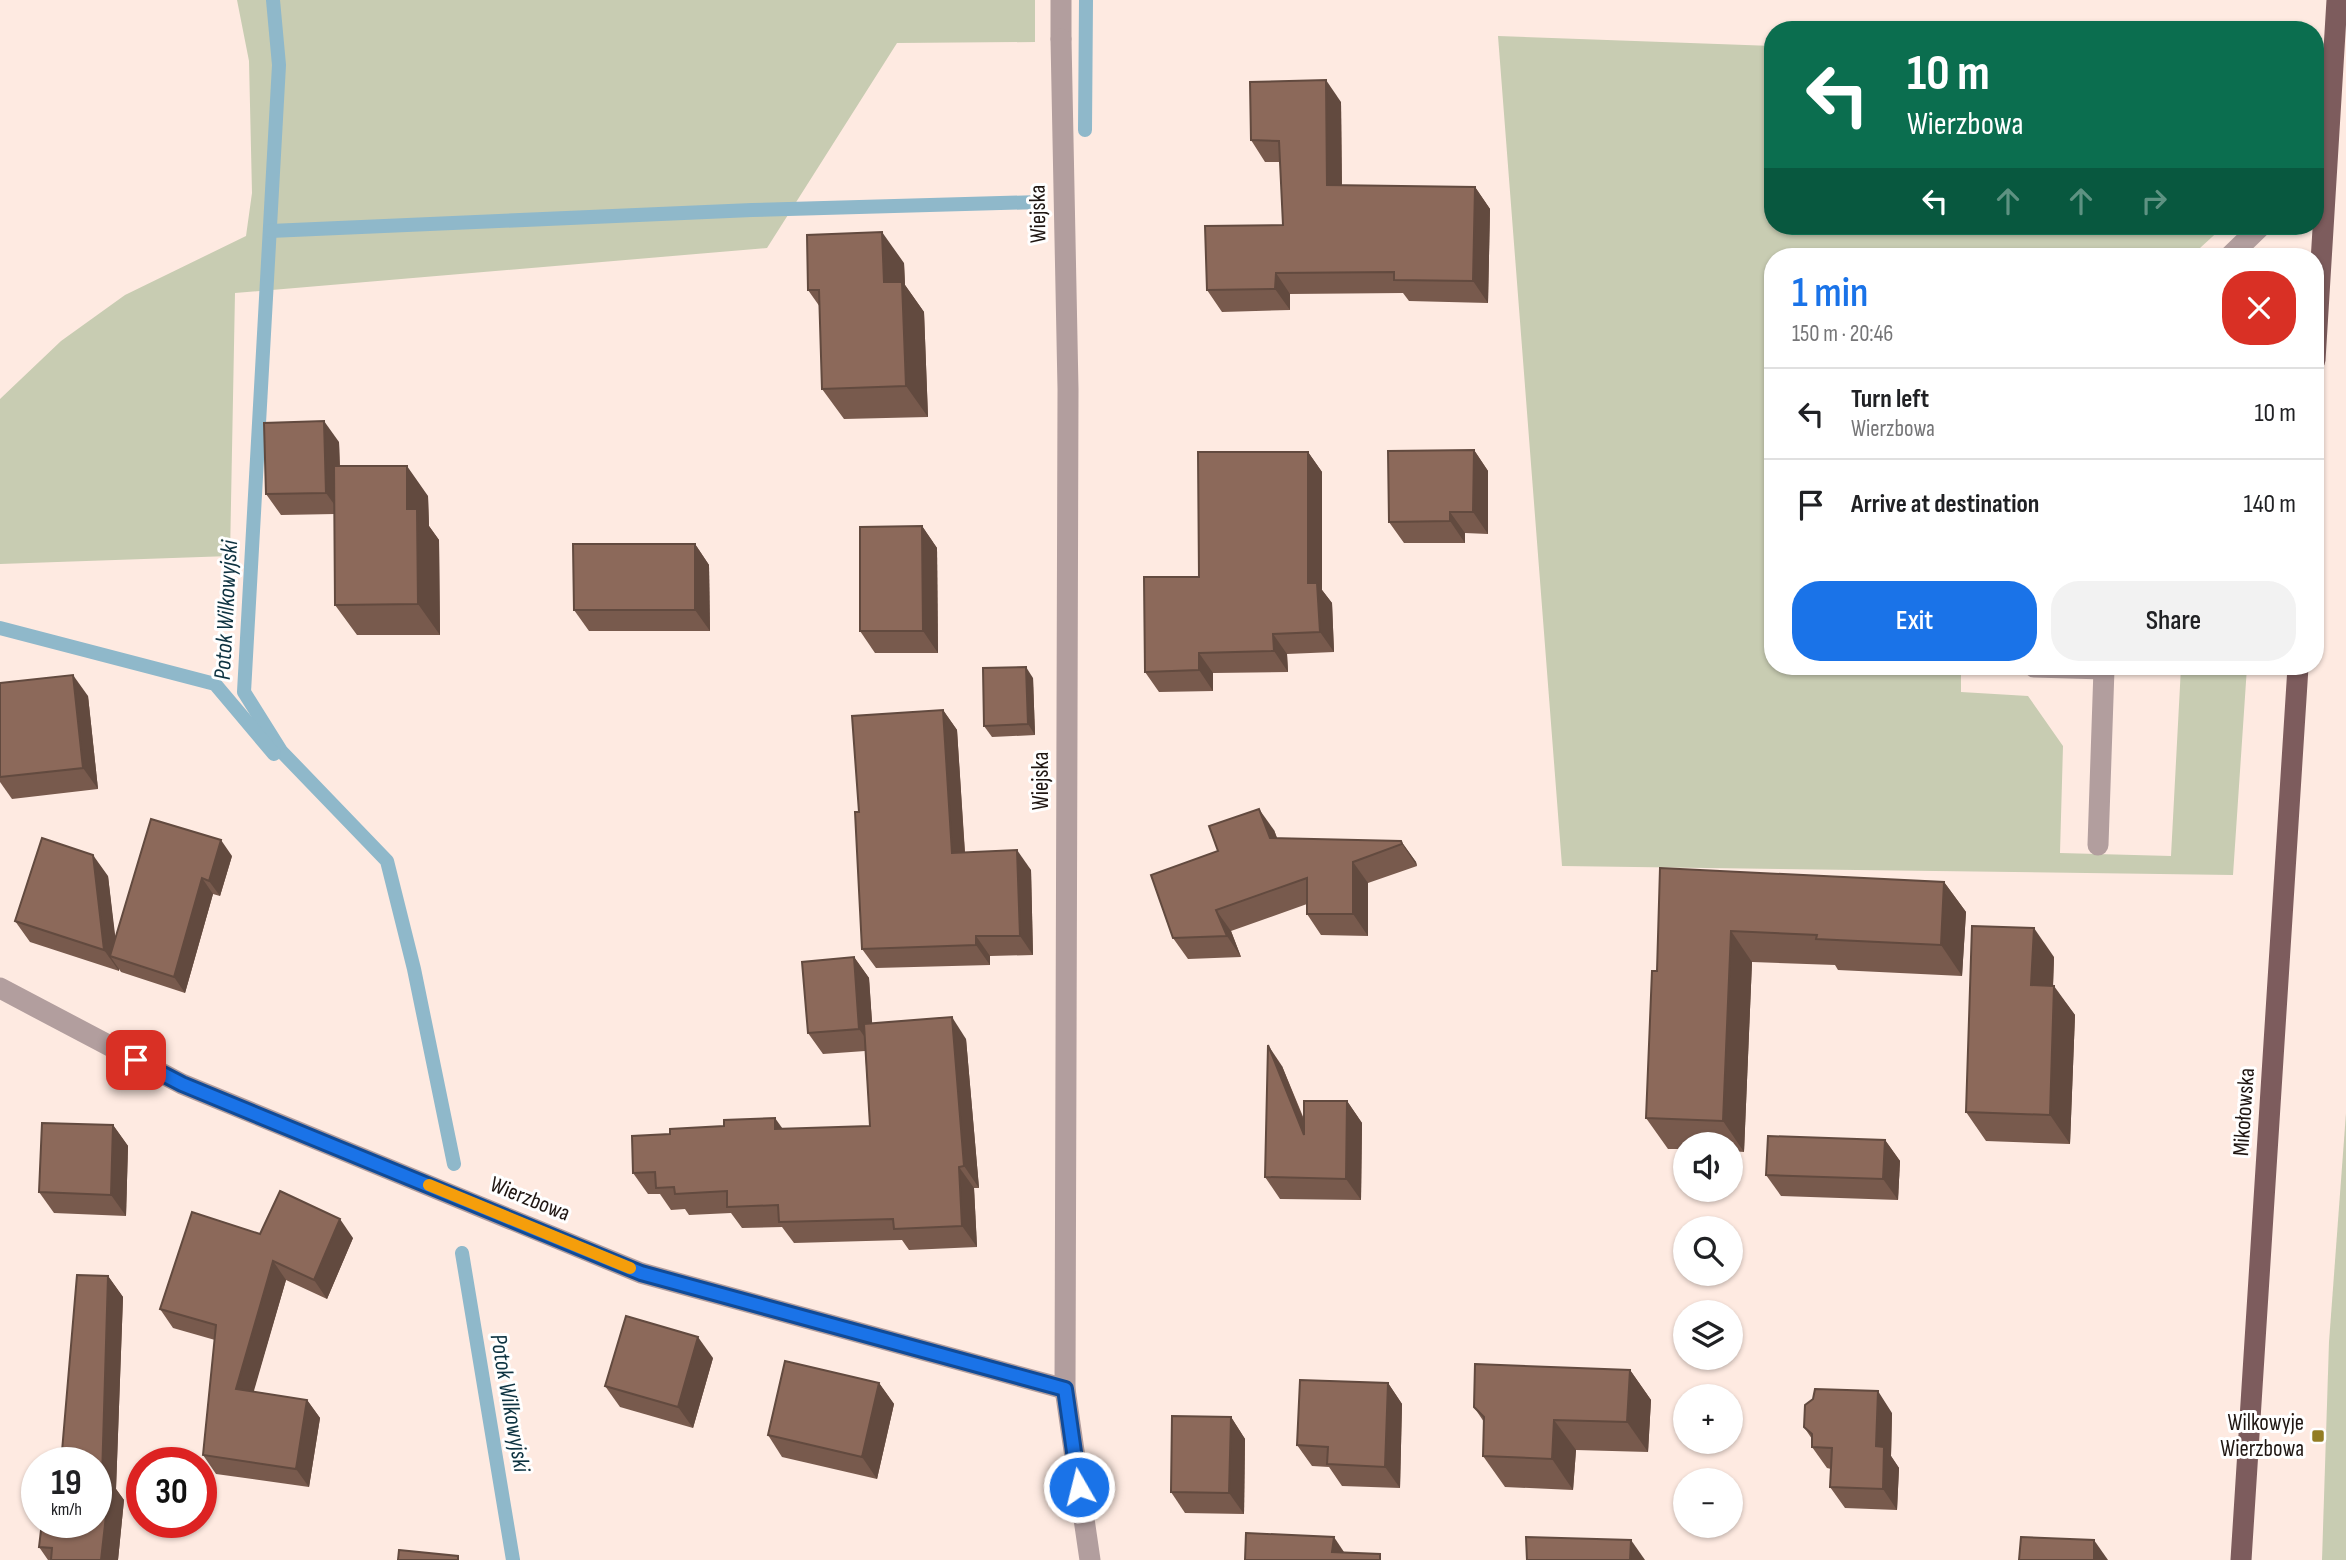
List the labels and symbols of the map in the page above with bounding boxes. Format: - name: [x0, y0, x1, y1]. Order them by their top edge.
- street label: Wiejska: [1023, 185, 1053, 243]
- water label: Potok Wilkowyjski: [208, 539, 244, 681]
- street label: Wiejska: [1027, 752, 1055, 810]
- pin: [106, 1030, 166, 1090]
- street label: Mikołowska: [2227, 1067, 2261, 1157]
- street label: Wierzbowa: [486, 1170, 574, 1228]
- water label: Potok Wilkowyjski: [484, 1332, 537, 1475]
- place label: Wilkowyje Wierzbowa: [2220, 1409, 2304, 1463]
- marker: Wilkowyje Wierzbowa: [2310, 1428, 2326, 1444]
- speed limit sign: 30: [126, 1447, 217, 1538]
- position arrow: [1042, 1450, 1116, 1524]

